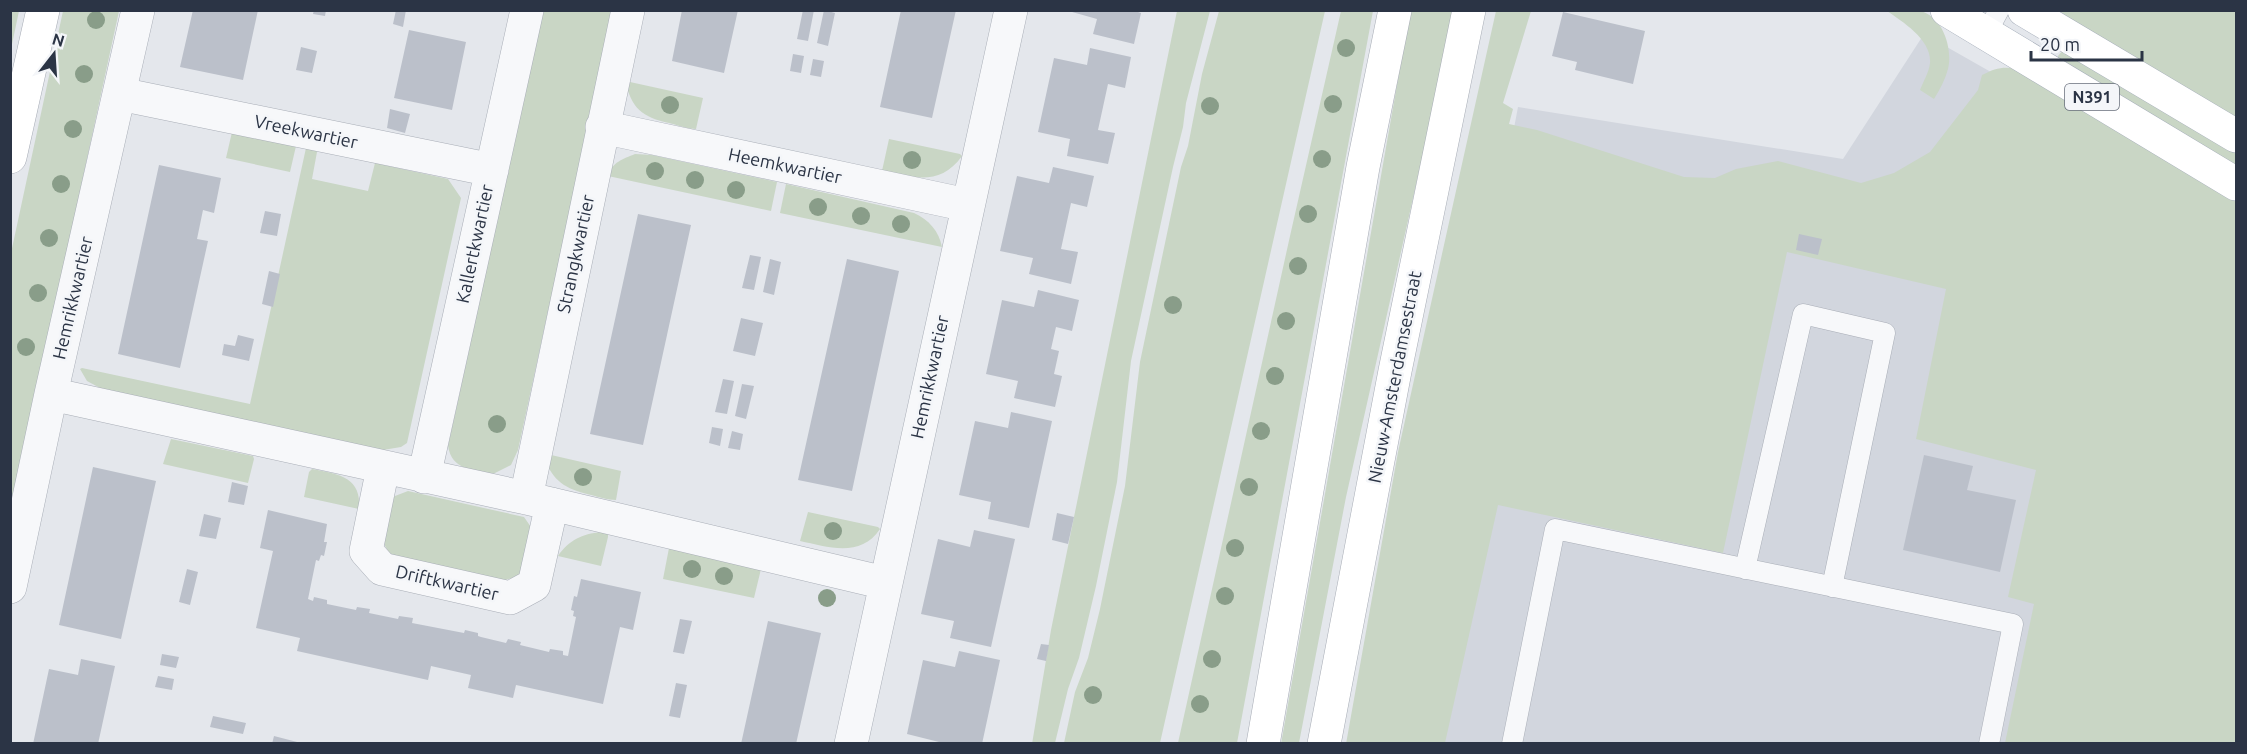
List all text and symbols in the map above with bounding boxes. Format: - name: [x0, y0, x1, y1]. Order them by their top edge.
- north arrow: [24, 24, 84, 84]
- scale bar: [2031, 24, 2142, 62]
- text: N: [50, 29, 67, 50]
- text: 20 m: [2040, 34, 2080, 54]
- road number: N391: [2065, 84, 2119, 110]
- street label: Vreekwartier: [253, 110, 360, 152]
- street label: Heemkwartier: [727, 143, 844, 187]
- street label: Kallertkwartier: [452, 182, 496, 305]
- street label: Strangkwartier: [553, 193, 597, 315]
- street label: Hemrikkwartier: [48, 234, 96, 361]
- street label: Nieuw-Amsterdamsestraat: [1364, 269, 1424, 485]
- street label: Hemrikkwartier: [906, 313, 952, 440]
- street label: Driftkwartier: [394, 560, 501, 604]

